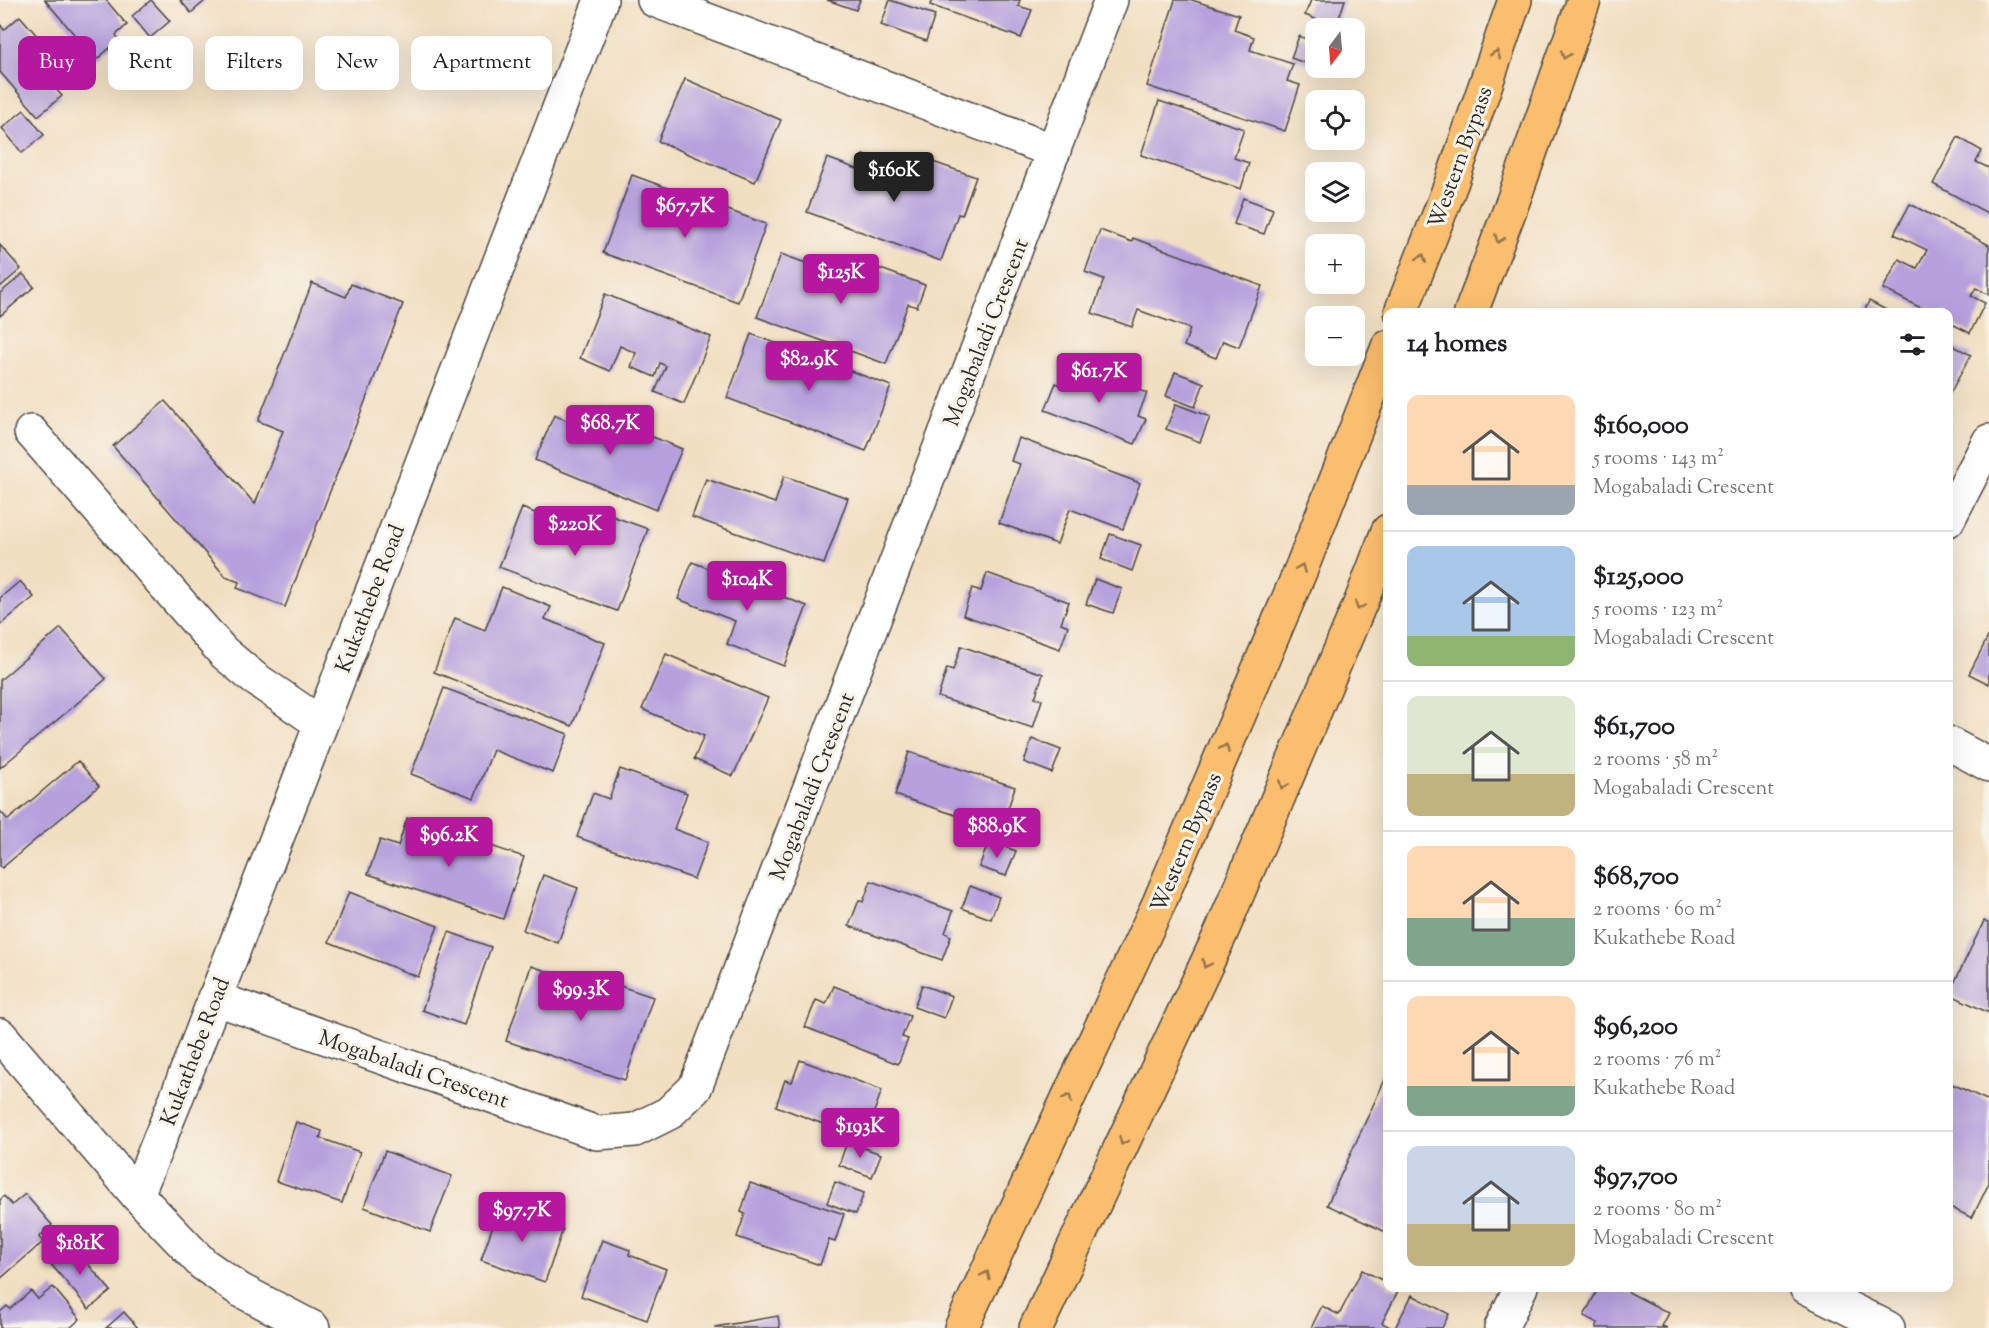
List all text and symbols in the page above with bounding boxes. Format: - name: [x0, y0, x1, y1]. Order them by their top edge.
- north arrow: [1305, 18, 1365, 78]
- map controls: [1305, 18, 1365, 366]
- chip: Buy: [18, 36, 96, 90]
- chip: Rent: [108, 36, 193, 90]
- chip: Filters: [205, 36, 303, 90]
- chip: New: [315, 36, 399, 90]
- chip: Apartment: [411, 36, 552, 90]
- one-way arrow: [1559, 49, 1572, 60]
- one-way arrow: [1489, 50, 1501, 60]
- street label: Western Bypass: [1421, 82, 1502, 234]
- button: locate: [1305, 90, 1365, 150]
- pin: $160K: [852, 152, 936, 203]
- text: $160K: [868, 157, 920, 186]
- button: layers: [1305, 162, 1365, 222]
- pin: $67.7K: [636, 188, 734, 239]
- text: $67.7K: [655, 193, 715, 222]
- one-way arrow: [1493, 233, 1506, 243]
- street label: Mogabaladi Crescent: [937, 234, 1039, 432]
- button: +: [1305, 234, 1365, 294]
- one-way arrow: [1415, 253, 1428, 263]
- pin: $125K: [799, 254, 883, 305]
- text: $125K: [817, 259, 865, 288]
- button: −: [1305, 306, 1365, 366]
- text: 14 homes: [1407, 326, 1507, 363]
- icon: filters: [1896, 328, 1929, 361]
- pin: $82.9K: [760, 341, 858, 392]
- text: $82.9K: [780, 346, 838, 375]
- pin: $61.7K: [1050, 353, 1148, 404]
- text: $61.7K: [1071, 358, 1127, 387]
- pin: $68.7K: [561, 405, 659, 456]
- text: $160,000: [1593, 408, 1689, 445]
- text: $68.7K: [580, 410, 640, 439]
- icon: home: [1455, 419, 1527, 491]
- text: 5 rooms · 143 m²: [1593, 445, 1724, 474]
- text: Mogabaladi Crescent: [1593, 474, 1774, 503]
- pin: $220K: [533, 506, 617, 557]
- text: $220K: [548, 511, 602, 540]
- street label: Kukathebe Road: [329, 520, 415, 678]
- text: $125,000: [1593, 559, 1684, 596]
- pin: $104K: [705, 561, 789, 612]
- one-way arrow: [1294, 563, 1306, 574]
- text: $104K: [721, 566, 773, 595]
- icon: home: [1455, 570, 1527, 642]
- text: 5 rooms · 123 m²: [1593, 596, 1723, 625]
- one-way arrow: [1354, 599, 1366, 610]
- text: Mogabaladi Crescent: [1593, 625, 1774, 654]
- street label: Mogabaladi Crescent: [763, 688, 865, 886]
- text: $61,700: [1593, 709, 1675, 746]
- icon: home: [1455, 720, 1527, 792]
- one-way arrow: [1218, 743, 1230, 754]
- text: 2 rooms · 58 m²: [1593, 746, 1718, 775]
- street label: Western Bypass: [1144, 768, 1232, 918]
- text: Mogabaladi Crescent: [1593, 775, 1774, 804]
- one-way arrow: [1278, 779, 1290, 790]
- pin: $88.9K: [948, 808, 1046, 859]
- text: $88.9K: [967, 813, 1027, 842]
- pin: $96.2K: [400, 817, 498, 868]
- text: $96.2K: [420, 822, 478, 851]
- text: $68,700: [1593, 859, 1679, 896]
- icon: home: [1455, 870, 1527, 942]
- text: 2 rooms · 60 m²: [1593, 896, 1722, 925]
- text: Kukathebe Road: [1593, 925, 1735, 954]
- one-way arrow: [1202, 958, 1214, 969]
- pin: $99.3K: [532, 971, 630, 1022]
- street label: Kukathebe Road: [154, 973, 240, 1131]
- text: $99.3K: [552, 976, 610, 1005]
- text: $96,200: [1593, 1009, 1678, 1046]
- icon: home: [1455, 1020, 1527, 1092]
- street label: Mogabaladi Crescent: [314, 1023, 513, 1119]
- text: 2 rooms · 76 m²: [1593, 1046, 1721, 1075]
- text: Kukathebe Road: [1593, 1075, 1735, 1104]
- one-way arrow: [1061, 1094, 1073, 1105]
- pin: $193K: [818, 1108, 902, 1159]
- text: $193K: [835, 1113, 885, 1142]
- one-way arrow: [1119, 1134, 1131, 1145]
- text: $97,700: [1593, 1159, 1678, 1196]
- icon: home: [1455, 1170, 1527, 1242]
- pin: $97.7K: [473, 1192, 571, 1243]
- text: 2 rooms · 80 m²: [1593, 1196, 1722, 1225]
- text: $97.7K: [492, 1197, 552, 1226]
- pin: $181K: [38, 1225, 122, 1276]
- text: Mogabaladi Crescent: [1593, 1225, 1774, 1254]
- text: $181K: [56, 1230, 104, 1259]
- one-way arrow: [978, 1270, 990, 1281]

